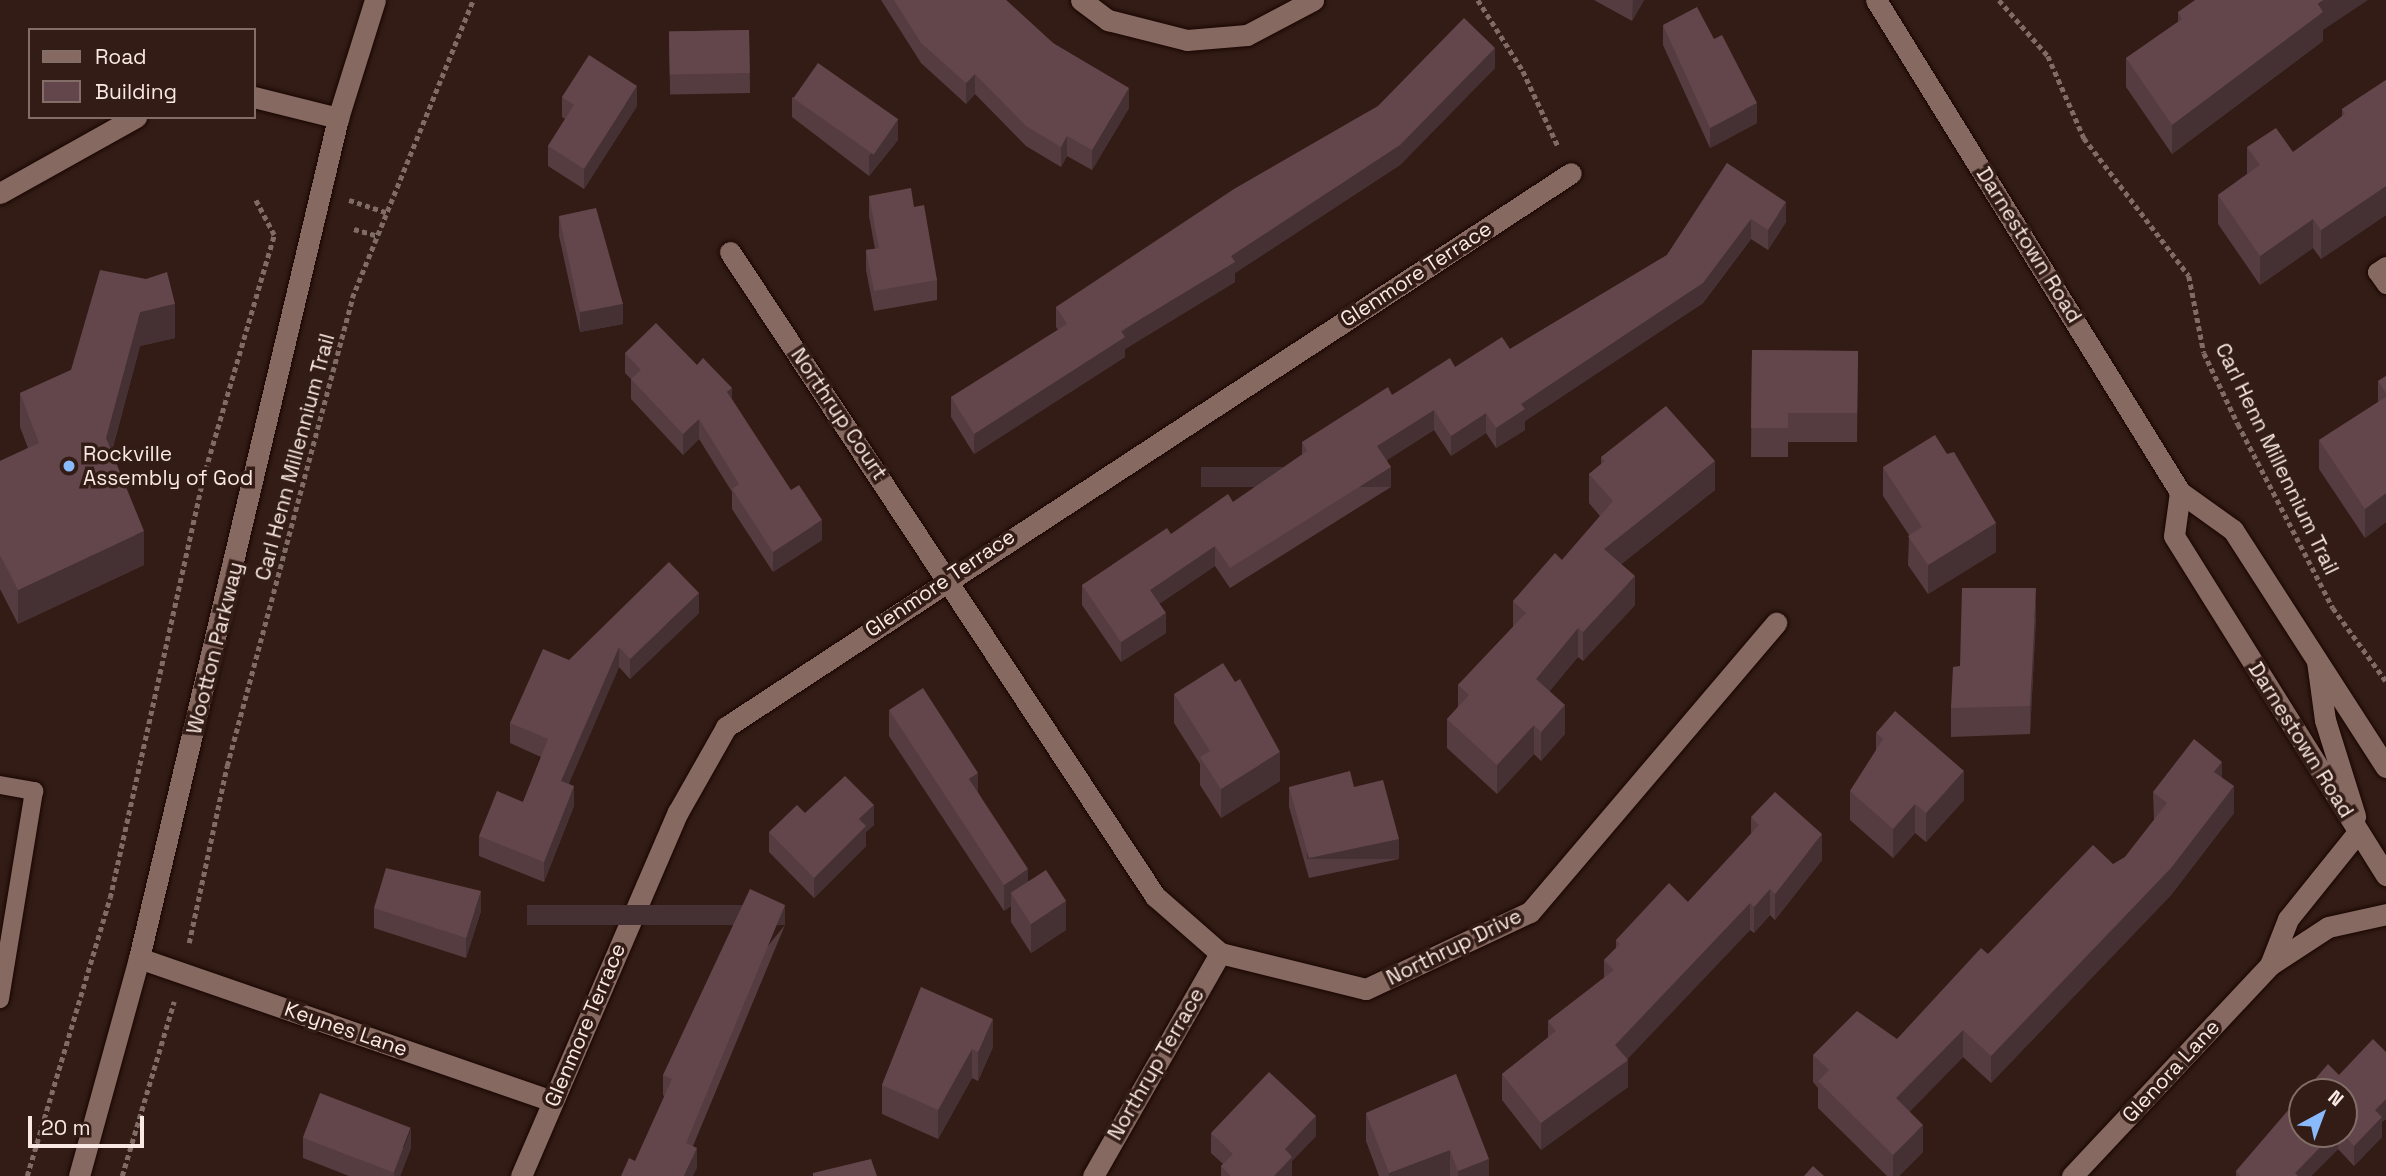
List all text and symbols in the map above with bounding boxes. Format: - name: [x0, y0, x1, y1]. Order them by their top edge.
- legend: [28, 28, 256, 119]
- text: Road: [95, 43, 147, 70]
- text: Building: [95, 78, 177, 105]
- street label: Darnestown Road: [1971, 163, 2087, 327]
- street label: Glenmore Terrace: [1335, 216, 1497, 332]
- street label: Carl Henn Millennium Trail: [250, 330, 340, 584]
- street label: Carl Henn Millennium Trail: [2210, 339, 2344, 579]
- street label: Northrup Court: [786, 343, 892, 485]
- place label: Rockville Assembly of God: [83, 441, 253, 491]
- marker: Rockville Assembly of God: [61, 458, 77, 474]
- street label: Glenmore Terrace: [860, 523, 1020, 643]
- street label: Wootton Parkway: [181, 559, 249, 737]
- street label: Darnestown Road: [2243, 658, 2359, 822]
- street label: Northrup Drive: [1382, 903, 1526, 991]
- street label: Glenmore Terrace: [539, 939, 631, 1111]
- street label: Northrup Terrace: [1102, 983, 1210, 1145]
- street label: Keynes Lane: [281, 996, 411, 1062]
- street label: Glenora Lane: [2117, 1014, 2225, 1128]
- north arrow: [2288, 1078, 2358, 1148]
- text: N: [2323, 1085, 2349, 1112]
- scale bar: [32, 1102, 147, 1146]
- text: 20 m: [41, 1114, 91, 1141]

